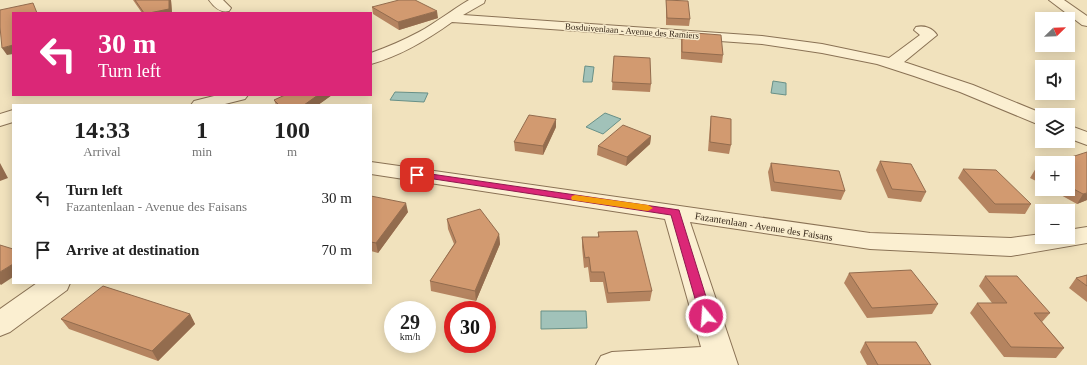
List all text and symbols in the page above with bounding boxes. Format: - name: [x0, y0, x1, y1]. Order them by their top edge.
- north arrow: [1035, 12, 1075, 52]
- map controls: [1035, 12, 1075, 244]
- street label: Bosduivenlaan - Avenue des Ramiers: [565, 21, 700, 41]
- icon: left: [32, 28, 84, 80]
- text: 30 m: [98, 28, 156, 59]
- button: sound: [1035, 60, 1075, 100]
- text: Turn left: [98, 61, 161, 81]
- button: layers: [1035, 108, 1075, 148]
- text: 14:33: [74, 117, 130, 143]
- text: 1: [196, 117, 208, 143]
- text: 100: [274, 117, 310, 143]
- text: Arrival: [83, 144, 121, 159]
- text: min: [192, 144, 212, 159]
- text: m: [287, 144, 297, 159]
- button: +: [1035, 156, 1075, 196]
- pin: [400, 158, 434, 192]
- icon: arrive: [406, 164, 428, 186]
- text: Turn left: [66, 182, 123, 198]
- icon: left: [32, 187, 54, 209]
- text: 30 m: [322, 190, 352, 206]
- text: Fazantenlaan - Avenue des Faisans: [66, 199, 247, 214]
- button: −: [1035, 204, 1075, 244]
- street label: Fazantenlaan - Avenue des Faisans: [694, 210, 834, 243]
- icon: arrive: [32, 239, 54, 261]
- text: Arrive at destination: [66, 242, 199, 258]
- text: 70 m: [322, 242, 352, 258]
- position arrow: [685, 295, 727, 337]
- speed limit sign: 30: [444, 301, 496, 353]
- text: 29: [400, 311, 420, 333]
- text: km/h: [400, 331, 420, 342]

